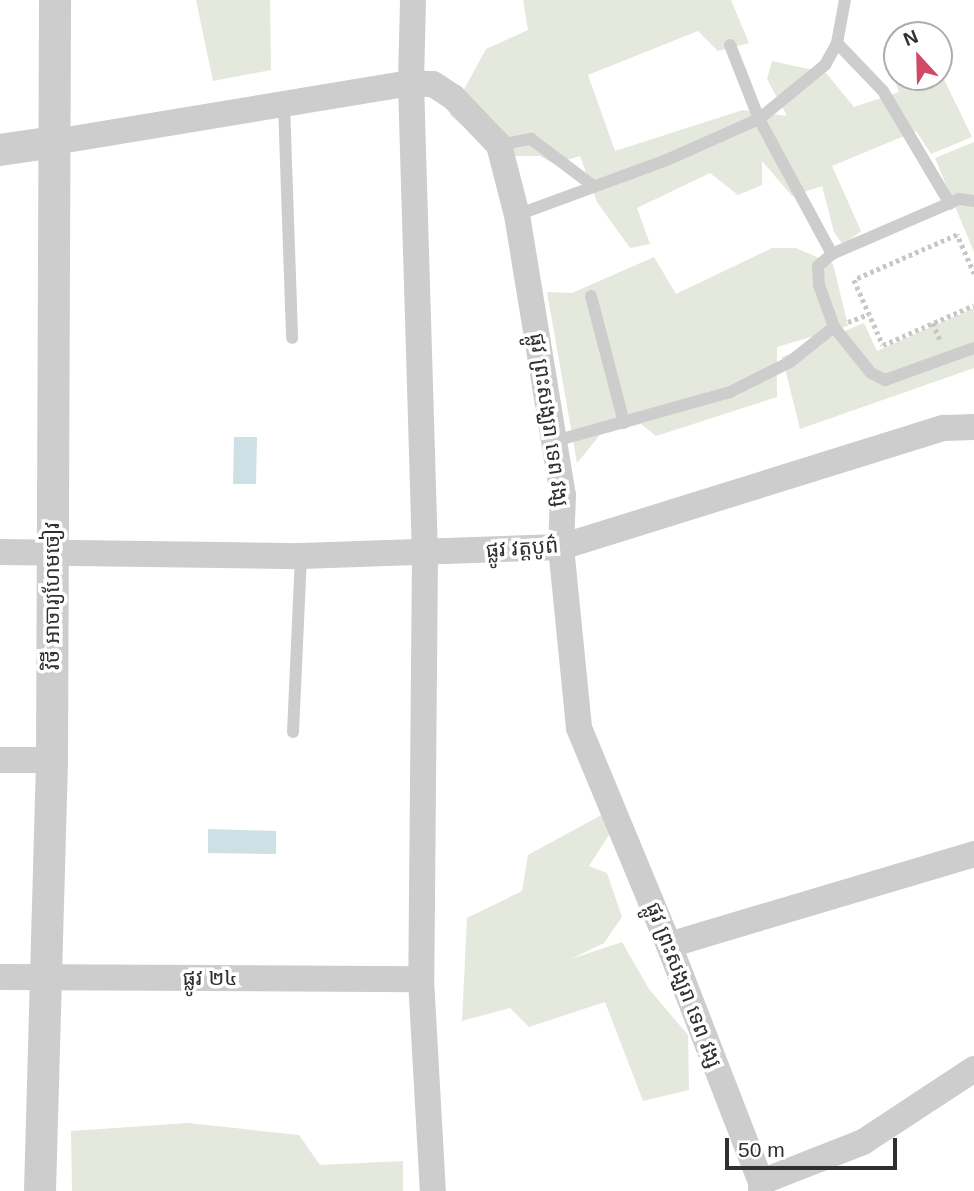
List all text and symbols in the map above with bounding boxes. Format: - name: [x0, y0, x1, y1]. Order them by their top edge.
- north arrow: [883, 21, 953, 91]
- text: N: [900, 26, 921, 50]
- street label: ផ្លូវ ព្រះសង្ឃរា ទេព វង្ស: [524, 331, 574, 509]
- street label: វិថី អាចារ្យហែមចៀវ: [39, 522, 65, 670]
- street label: ផ្លូវ វត្តបូព៌: [485, 533, 559, 563]
- street label: ផ្លូវ ព្រះសង្ឃរា ទេព វង្ស: [641, 899, 727, 1071]
- street label: ផ្លូវ ២៤: [182, 965, 238, 991]
- scale bar: [729, 1124, 900, 1168]
- text: 50 m: [738, 1138, 785, 1161]

